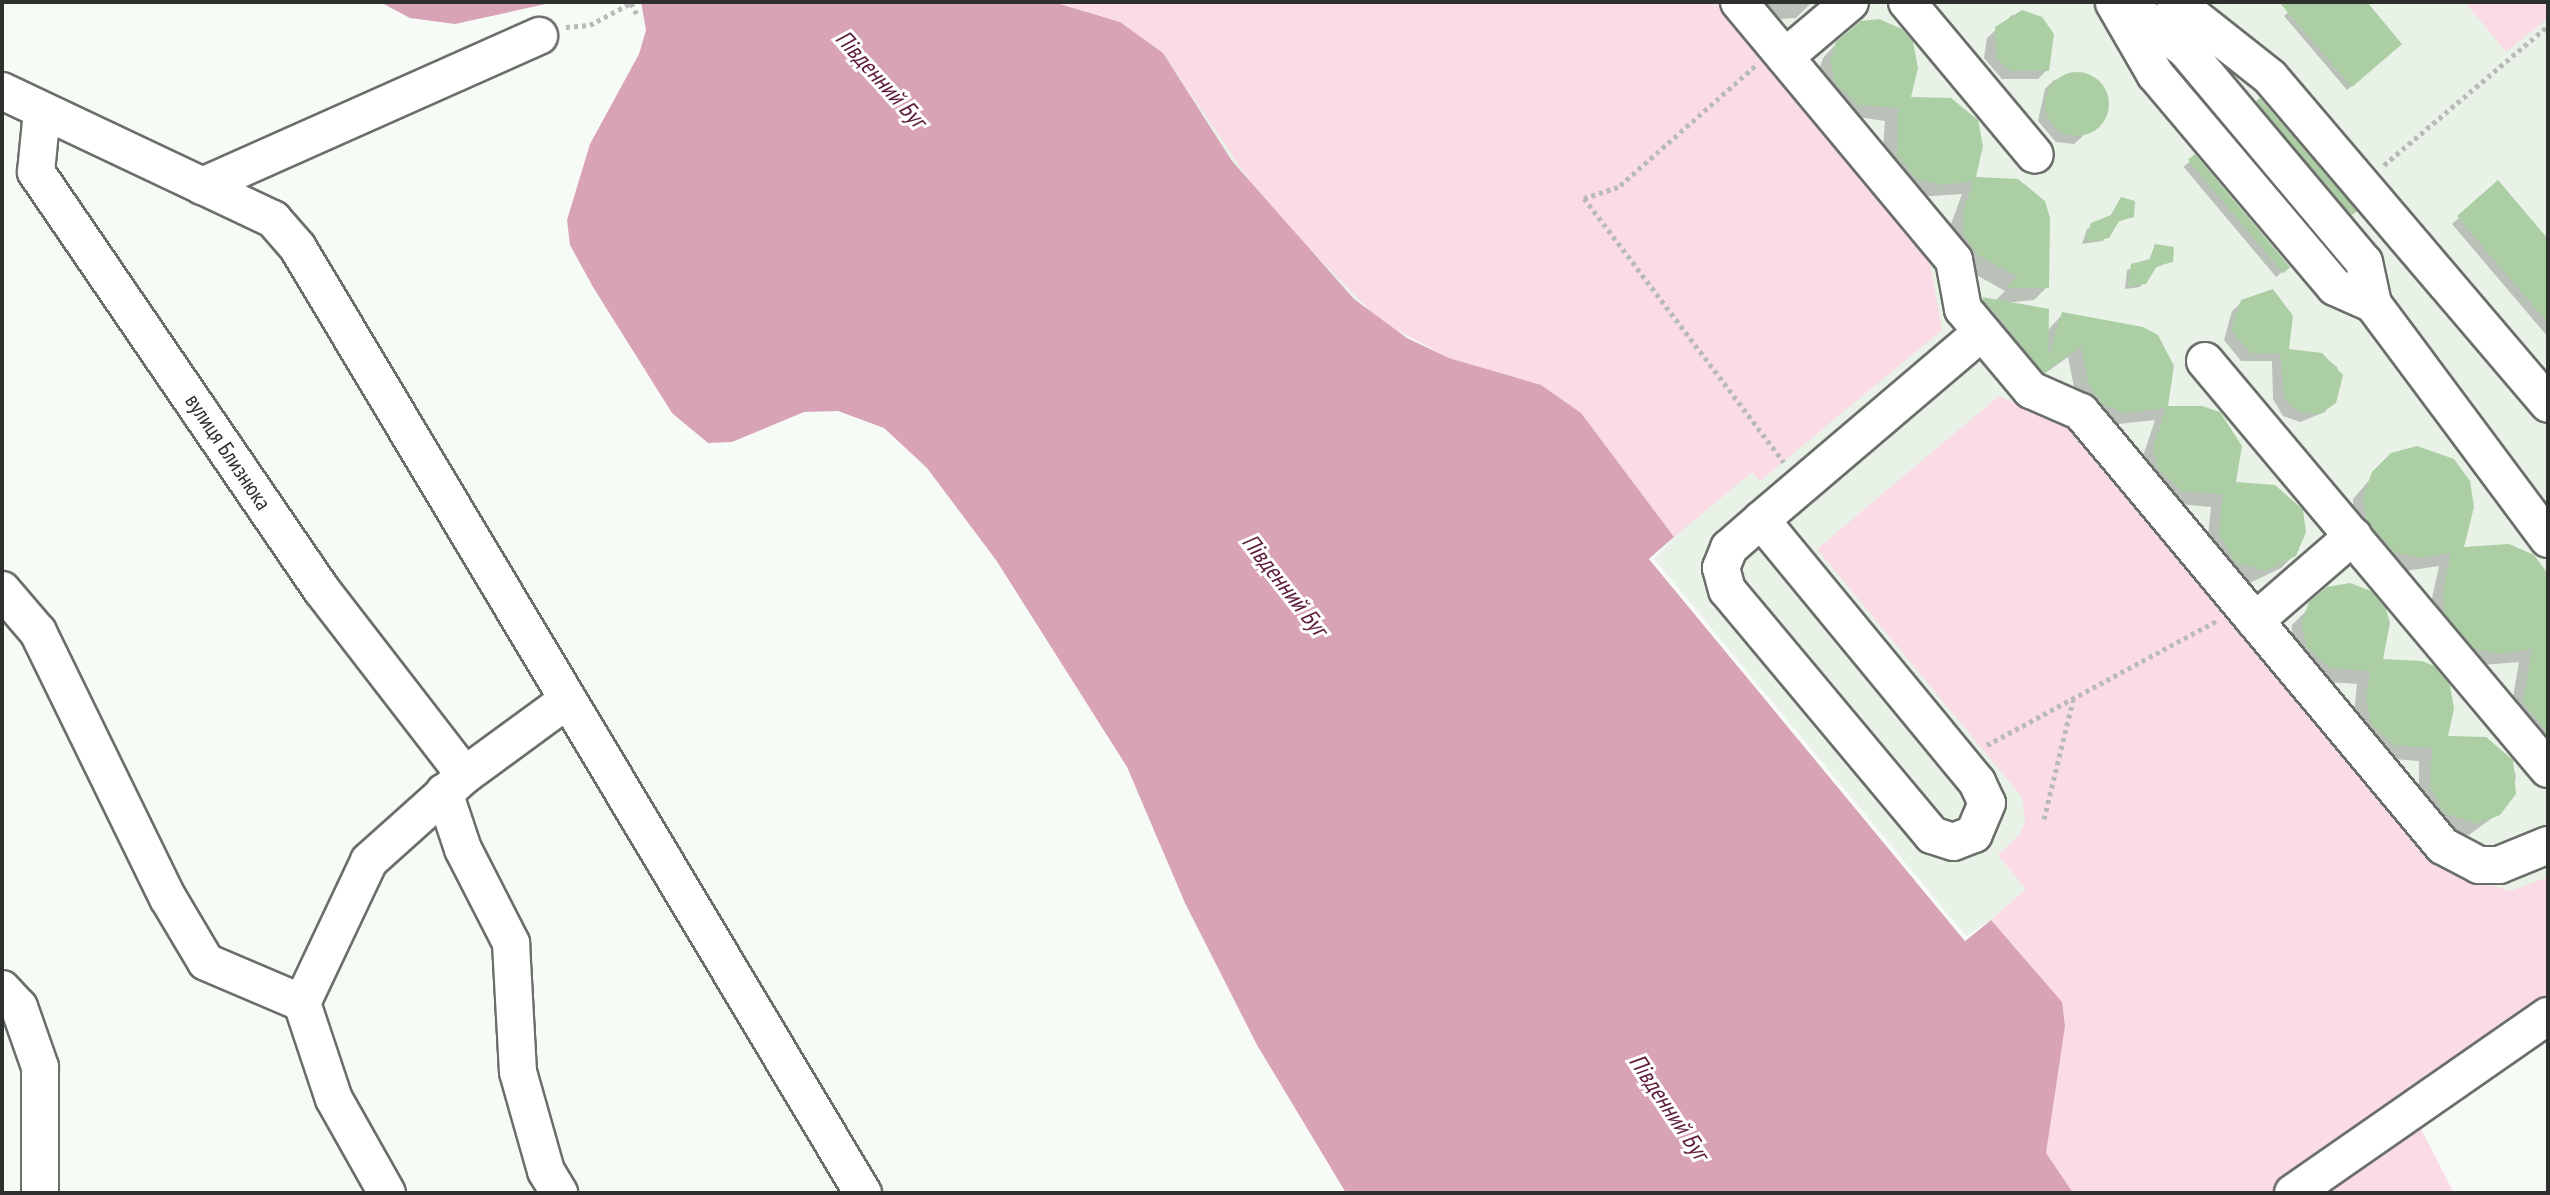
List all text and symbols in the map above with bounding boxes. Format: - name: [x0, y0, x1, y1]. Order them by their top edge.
- water label: Південний Буг: [830, 24, 932, 134]
- street label: вулиця Близнюка: [180, 389, 276, 515]
- water label: Південний Буг: [1236, 528, 1334, 642]
- water label: Південний Буг: [1623, 1048, 1715, 1166]

